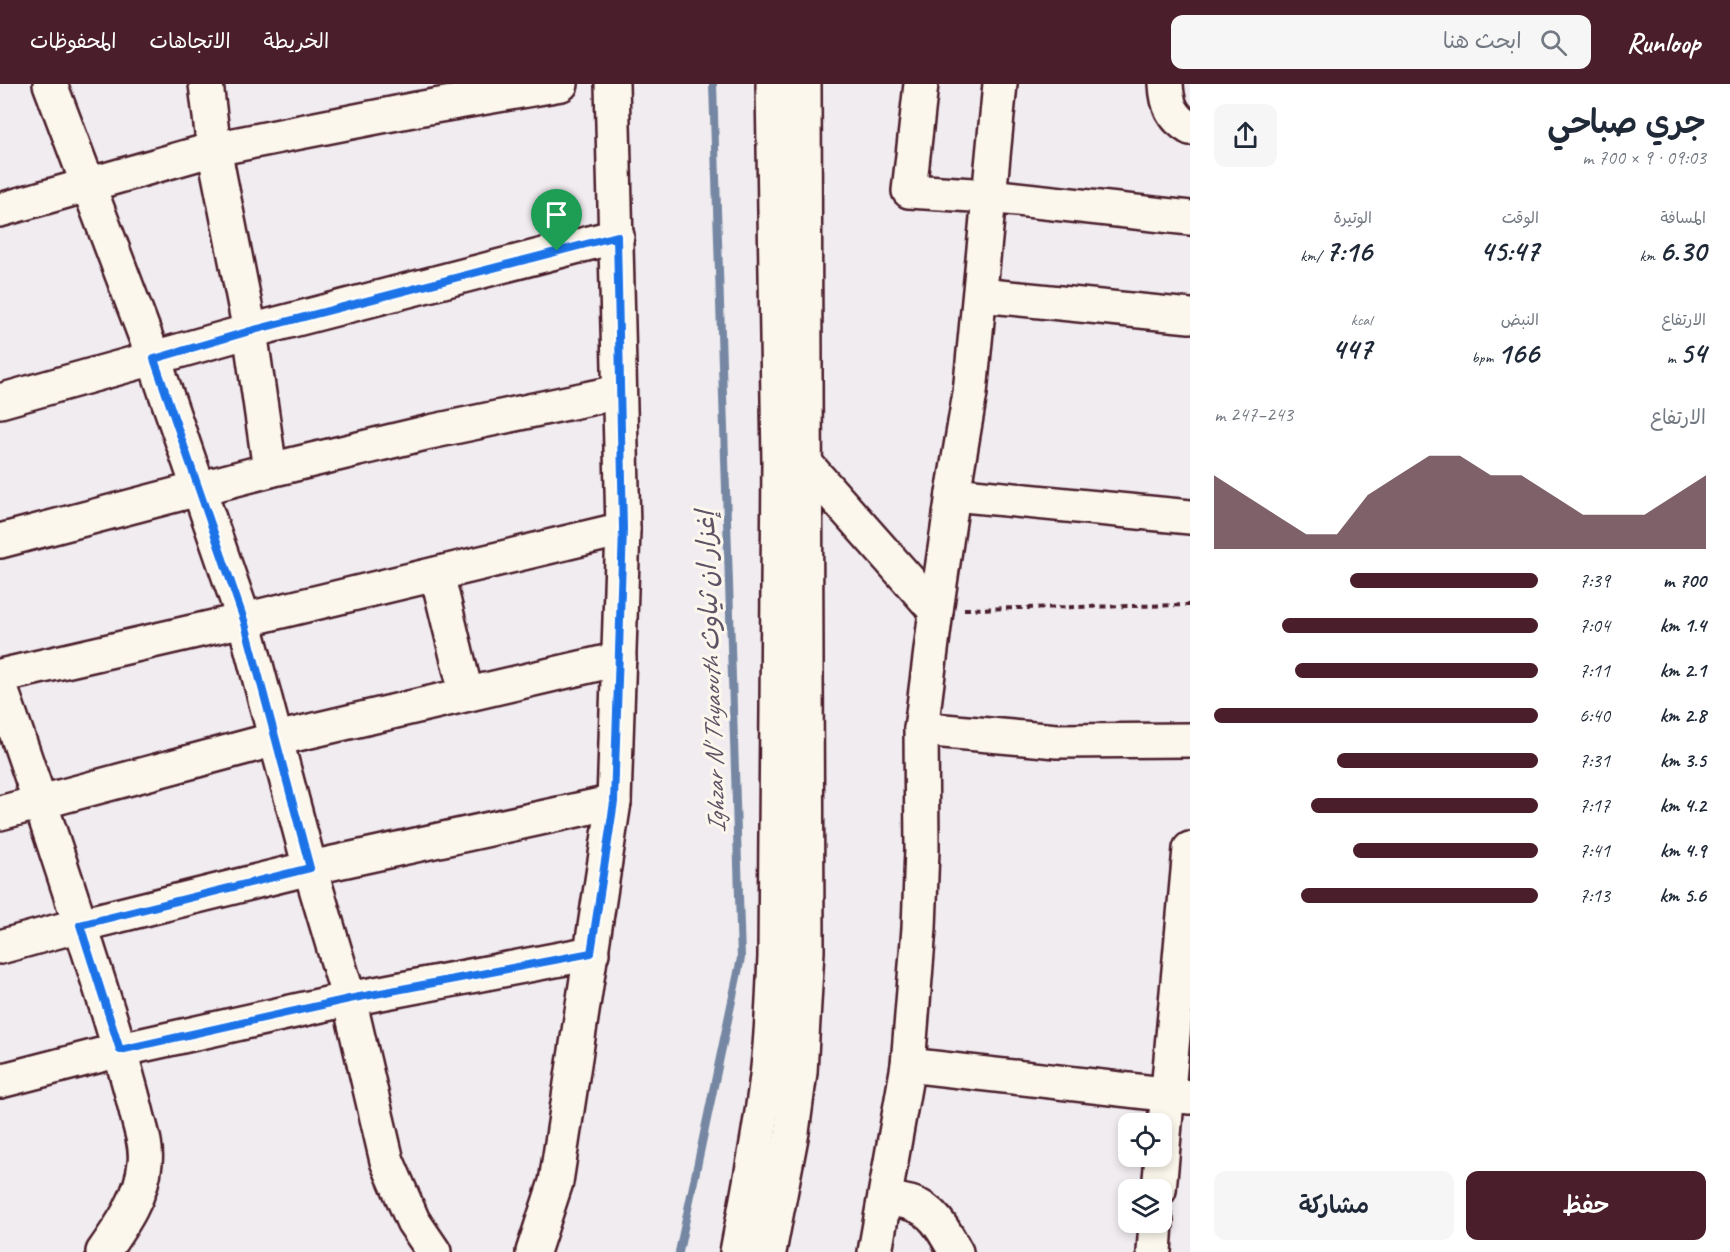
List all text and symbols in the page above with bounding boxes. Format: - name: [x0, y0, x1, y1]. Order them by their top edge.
- search box: [1171, 15, 1591, 69]
- text: Runloop: [1627, 25, 1700, 60]
- icon: search: [1537, 26, 1570, 59]
- text: ابحث هنا: [1443, 27, 1522, 55]
- text: المحفوظات: [30, 28, 116, 54]
- text: الاتجاهات: [149, 28, 231, 54]
- text: الخريطة: [264, 28, 329, 54]
- text: جري صباحي: [1547, 101, 1706, 143]
- button: share: [1214, 104, 1277, 167]
- text: 09:03 · 9 × 700 m: [1582, 145, 1706, 170]
- pin: [531, 189, 582, 251]
- icon: arrive: [540, 198, 573, 231]
- text: الوتيرة: [1333, 208, 1372, 228]
- text: الوقت: [1502, 208, 1539, 228]
- text: المسافة: [1660, 208, 1706, 228]
- text: 7:16: [1325, 232, 1372, 270]
- text: 45:47: [1480, 232, 1539, 270]
- text: 6.30: [1659, 232, 1706, 270]
- text: /km: [1300, 246, 1325, 266]
- text: km: [1639, 246, 1659, 266]
- text: kcal: [1351, 310, 1372, 330]
- text: النبض: [1501, 310, 1539, 330]
- text: الارتفاع: [1661, 310, 1706, 330]
- text: 447: [1332, 330, 1372, 368]
- text: 166: [1497, 334, 1539, 372]
- text: 54: [1679, 334, 1706, 372]
- text: bpm: [1471, 348, 1497, 368]
- text: m: [1667, 348, 1679, 368]
- text: 243–247 m: [1214, 402, 1293, 427]
- text: الارتفاع: [1650, 405, 1706, 430]
- water label: Ighzar N' Thyaouth إغزار ان ثياوث: [689, 507, 733, 834]
- text: 7:39: [1579, 568, 1610, 593]
- text: 700 m: [1663, 568, 1706, 593]
- text: 7:04: [1579, 613, 1610, 638]
- text: 1.4 km: [1659, 613, 1706, 638]
- text: 7:11: [1579, 658, 1610, 683]
- text: 2.1 km: [1659, 658, 1706, 683]
- text: 6:40: [1579, 703, 1610, 728]
- text: 2.8 km: [1659, 703, 1706, 728]
- text: 7:31: [1579, 748, 1610, 773]
- text: 3.5 km: [1660, 748, 1706, 773]
- text: 7:17: [1579, 793, 1610, 818]
- text: 4.2 km: [1659, 793, 1706, 818]
- text: 7:41: [1579, 838, 1610, 863]
- text: 4.9 km: [1660, 838, 1706, 863]
- text: 7:13: [1579, 883, 1610, 908]
- text: 5.6 km: [1659, 883, 1706, 908]
- map controls: [1118, 1113, 1172, 1233]
- button: locate: [1118, 1113, 1172, 1167]
- button: مشاركة: [1214, 1171, 1454, 1240]
- button: حفظ: [1466, 1171, 1706, 1240]
- button: layers: [1118, 1179, 1172, 1233]

